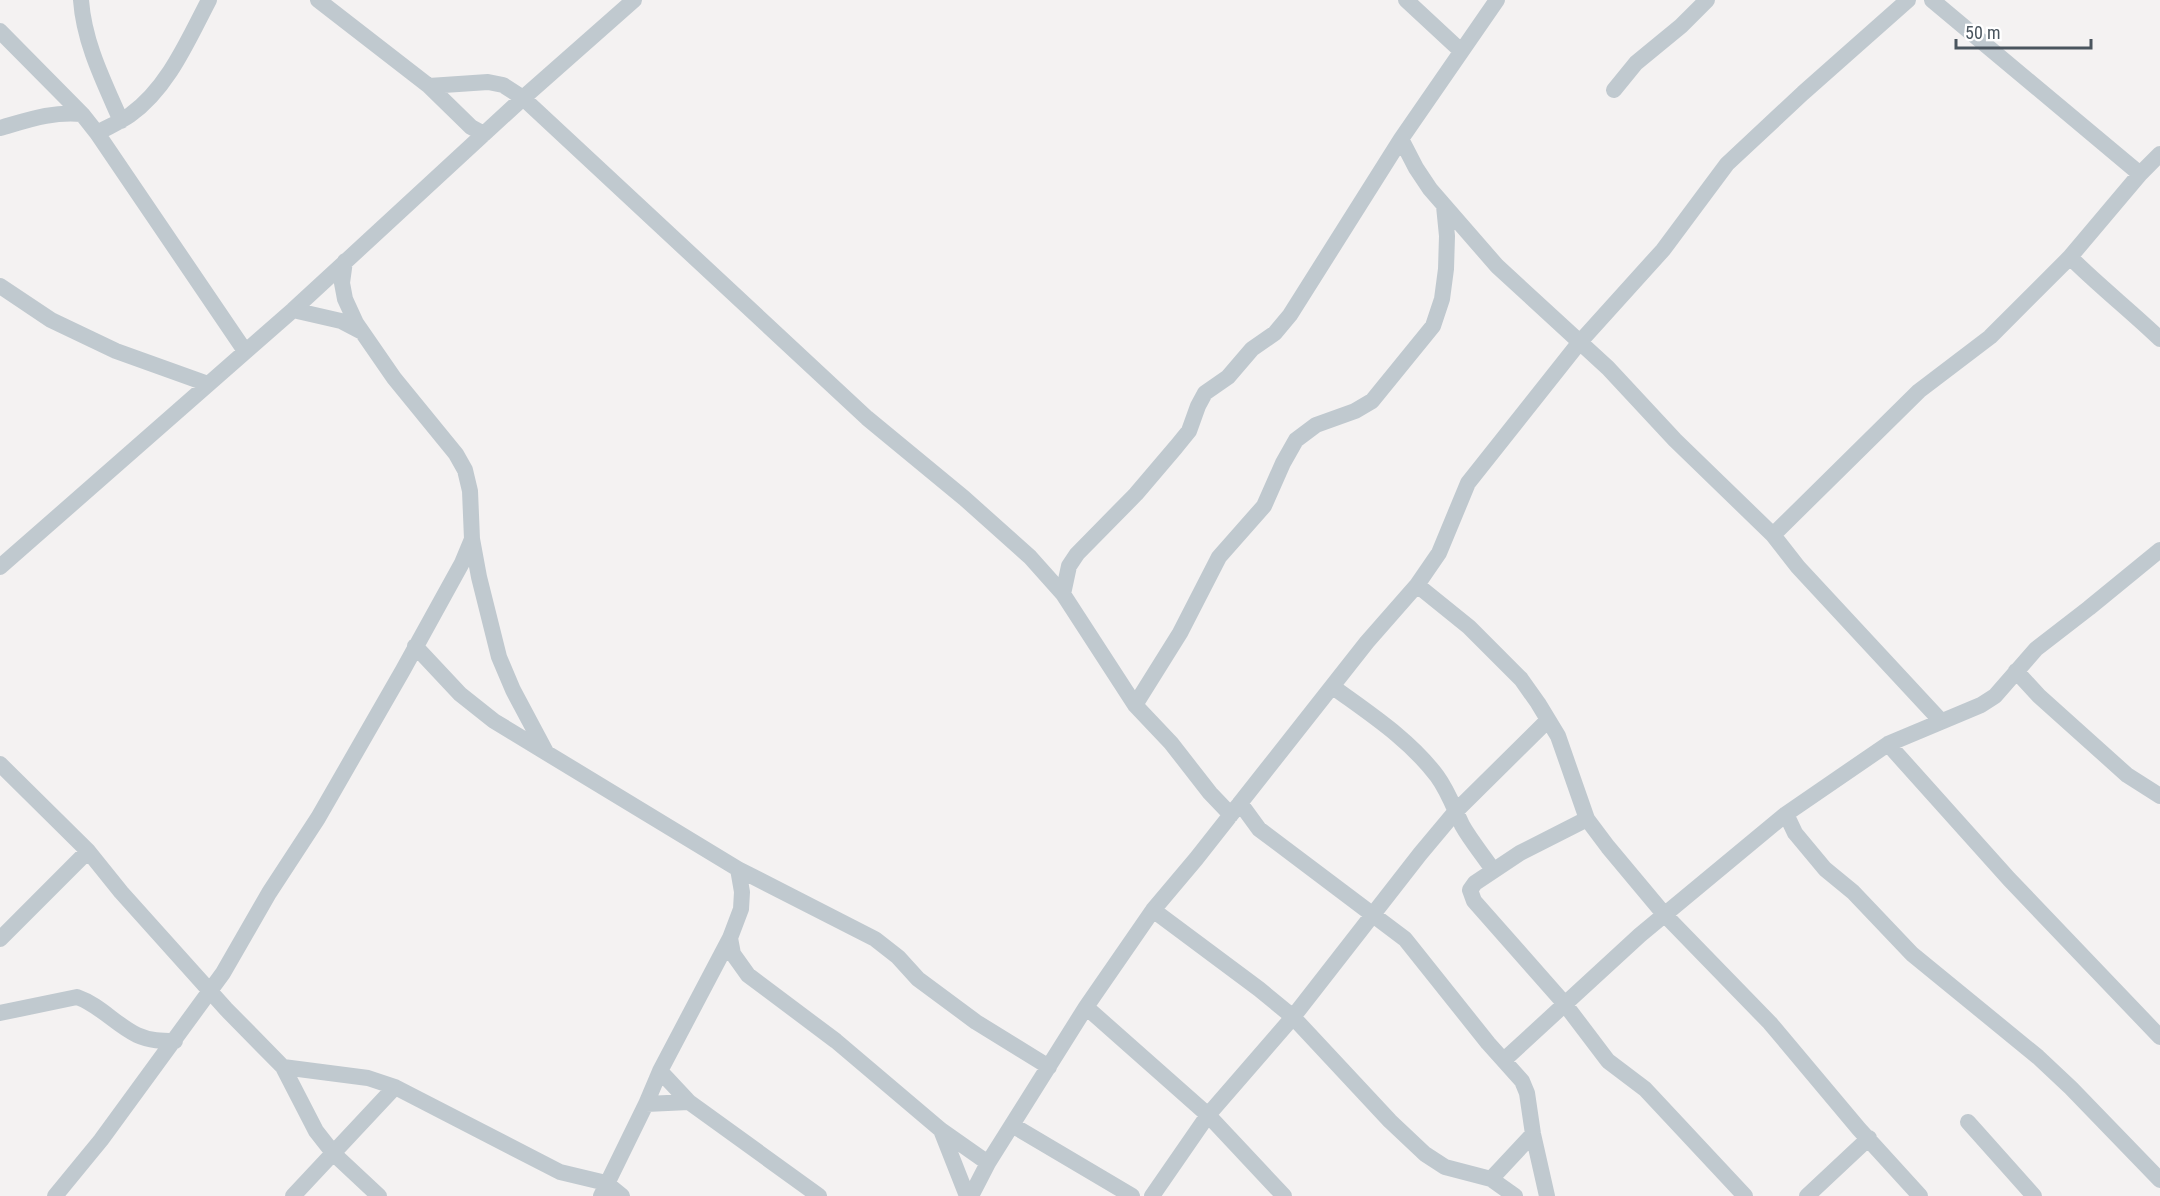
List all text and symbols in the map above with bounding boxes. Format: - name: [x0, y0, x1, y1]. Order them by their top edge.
- scale bar: [1956, 12, 2091, 50]
- text: 50 m: [1965, 22, 2000, 43]

